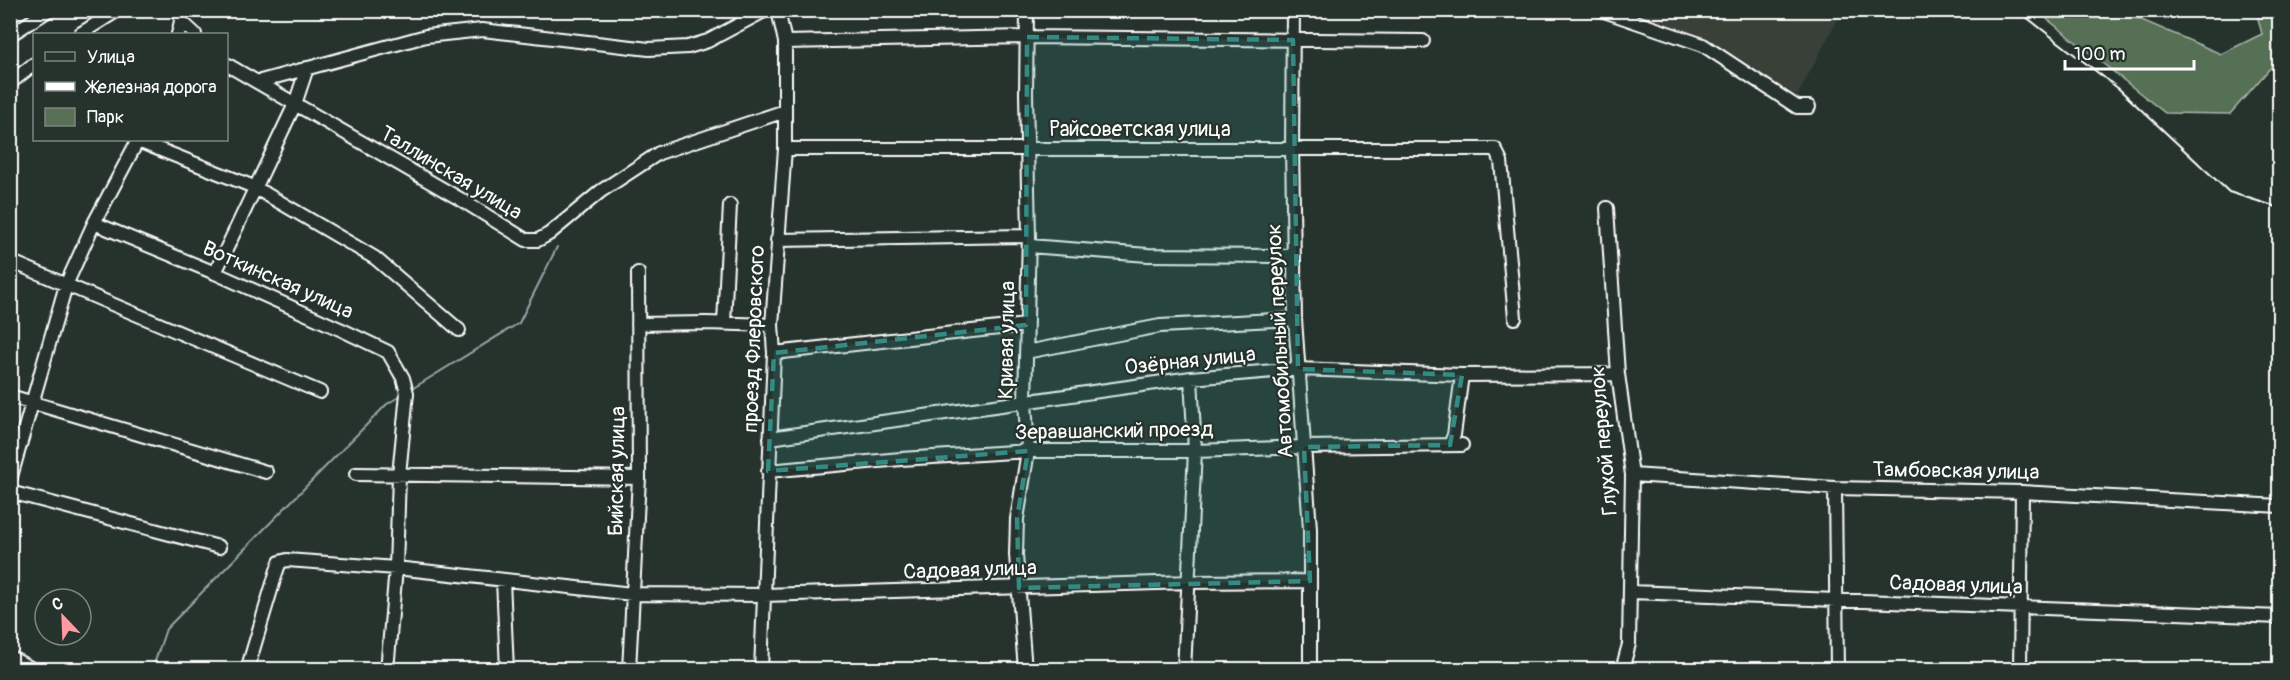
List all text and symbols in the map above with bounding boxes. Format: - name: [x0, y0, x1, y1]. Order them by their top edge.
- legend: [33, 33, 228, 141]
- scale bar: [2065, 33, 2194, 71]
- text: 100 m: [2074, 43, 2126, 66]
- text: Улица: [87, 46, 135, 69]
- text: Железная дорога: [84, 76, 217, 99]
- text: Парк: [87, 106, 124, 129]
- street label: Райсоветская улица: [1049, 116, 1231, 143]
- street label: Таллинская улица: [375, 120, 527, 226]
- street label: Автомобильный переулок: [1260, 223, 1300, 459]
- street label: Воткинская улица: [198, 235, 358, 325]
- street label: проезд Флеровского: [737, 245, 771, 433]
- street label: Кривая улица: [992, 281, 1022, 399]
- street label: Озёрная улица: [1123, 341, 1257, 381]
- street label: Глухой переулок: [1584, 365, 1624, 517]
- street label: Бийская улица: [602, 406, 632, 536]
- street label: Зеравшанский проезд: [1015, 416, 1214, 446]
- street label: Тамбовская улица: [1872, 456, 2040, 486]
- street label: Садовая улица: [903, 554, 1037, 586]
- street label: Садовая улица: [1889, 569, 2023, 601]
- north arrow: [33, 587, 93, 647]
- text: С: [49, 593, 66, 615]

